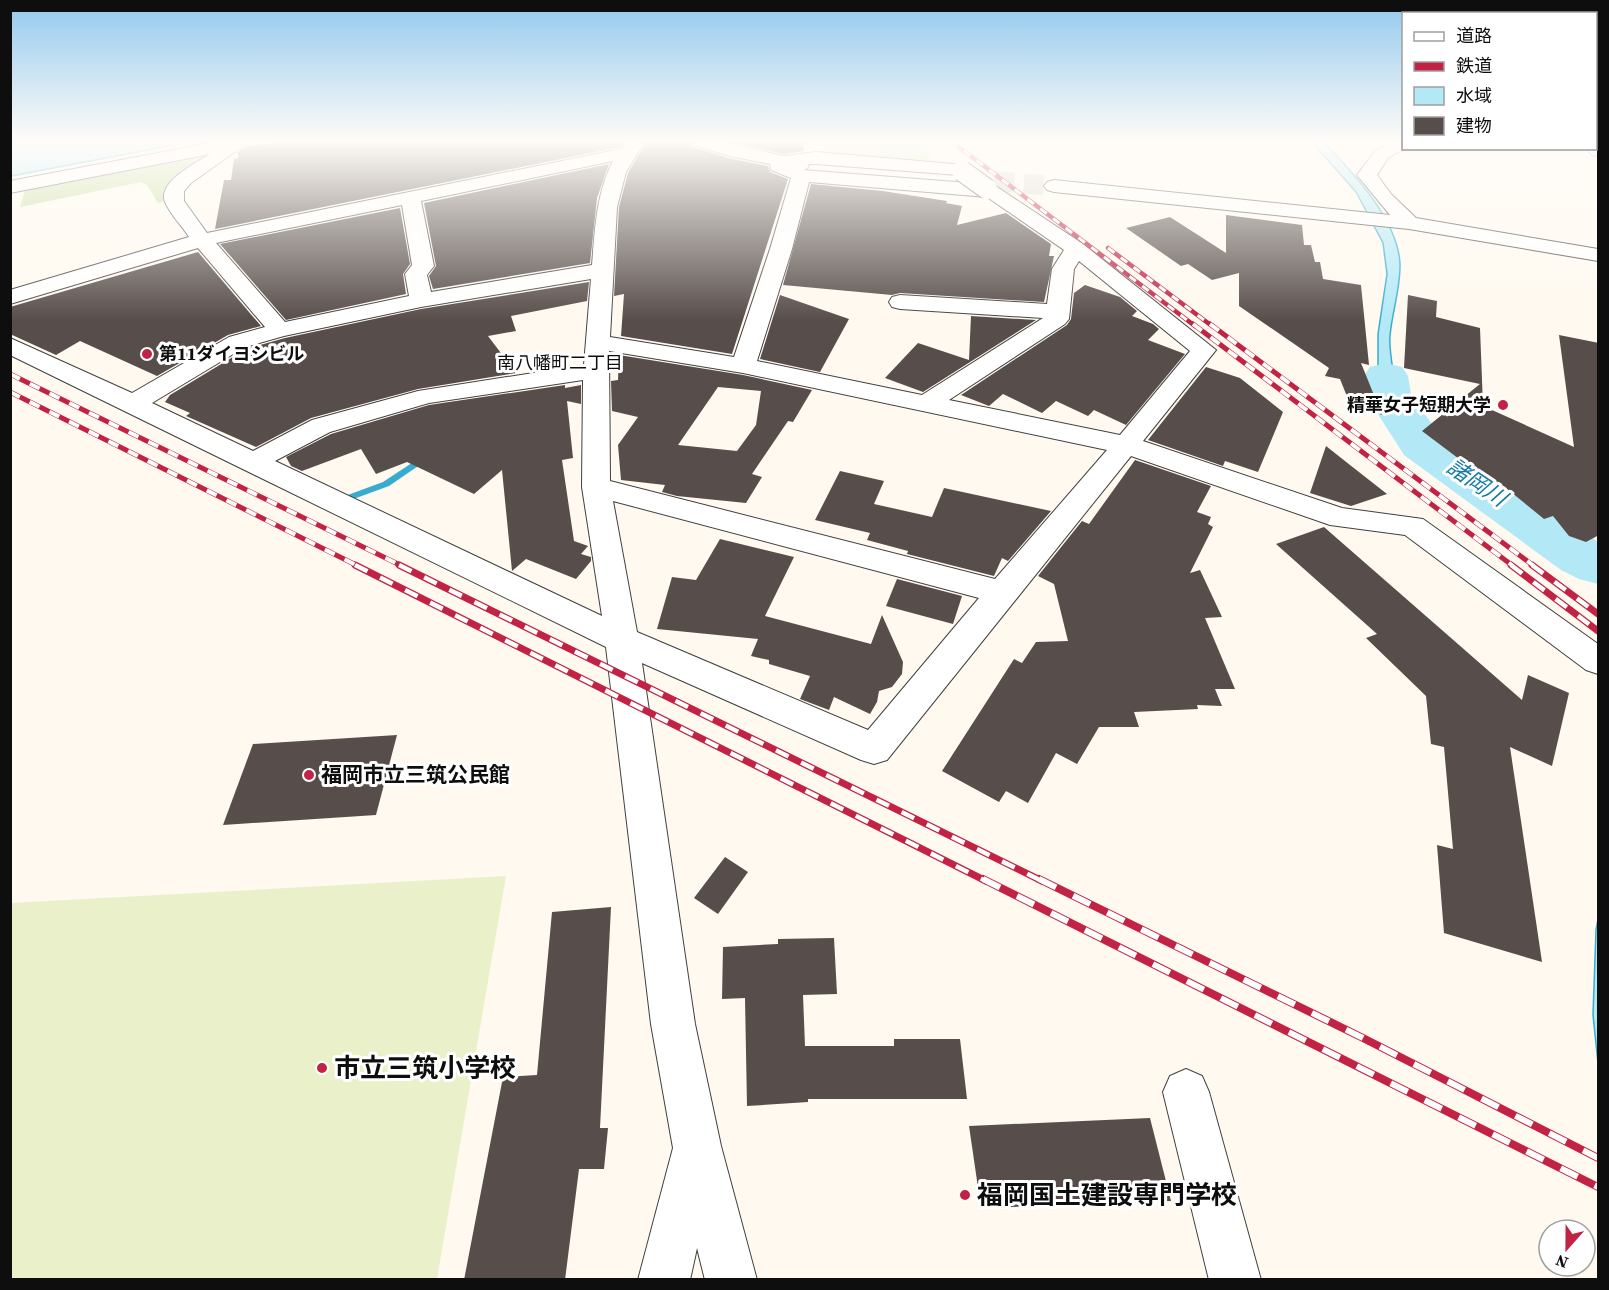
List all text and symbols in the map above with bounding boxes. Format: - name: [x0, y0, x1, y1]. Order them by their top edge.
- legend: [1402, 12, 1597, 150]
- text: 道路: [1456, 23, 1492, 48]
- text: 鉄道: [1456, 53, 1492, 78]
- text: 水域: [1456, 83, 1492, 108]
- text: 建物: [1456, 113, 1492, 138]
- place label: 第11ダイヨシビル: [159, 341, 305, 366]
- marker: 第11ダイヨシビル: [140, 347, 154, 361]
- district label: 南八幡町二丁目: [497, 350, 623, 375]
- place label: 精華女子短期大学: [1347, 392, 1491, 417]
- marker: 精華女子短期大学: [1496, 398, 1510, 412]
- water label: 諸岡川: [1441, 451, 1514, 514]
- place label: 福岡市立三筑公民館: [321, 760, 510, 789]
- marker: 福岡市立三筑公民館: [302, 768, 316, 782]
- place label: 市立三筑小学校: [334, 1050, 516, 1086]
- marker: 市立三筑小学校: [315, 1061, 329, 1075]
- place label: 福岡国土建設専門学校: [977, 1177, 1237, 1213]
- marker: 福岡国土建設専門学校: [958, 1188, 972, 1202]
- north arrow: [1537, 1218, 1597, 1278]
- text: N: [1552, 1250, 1571, 1274]

